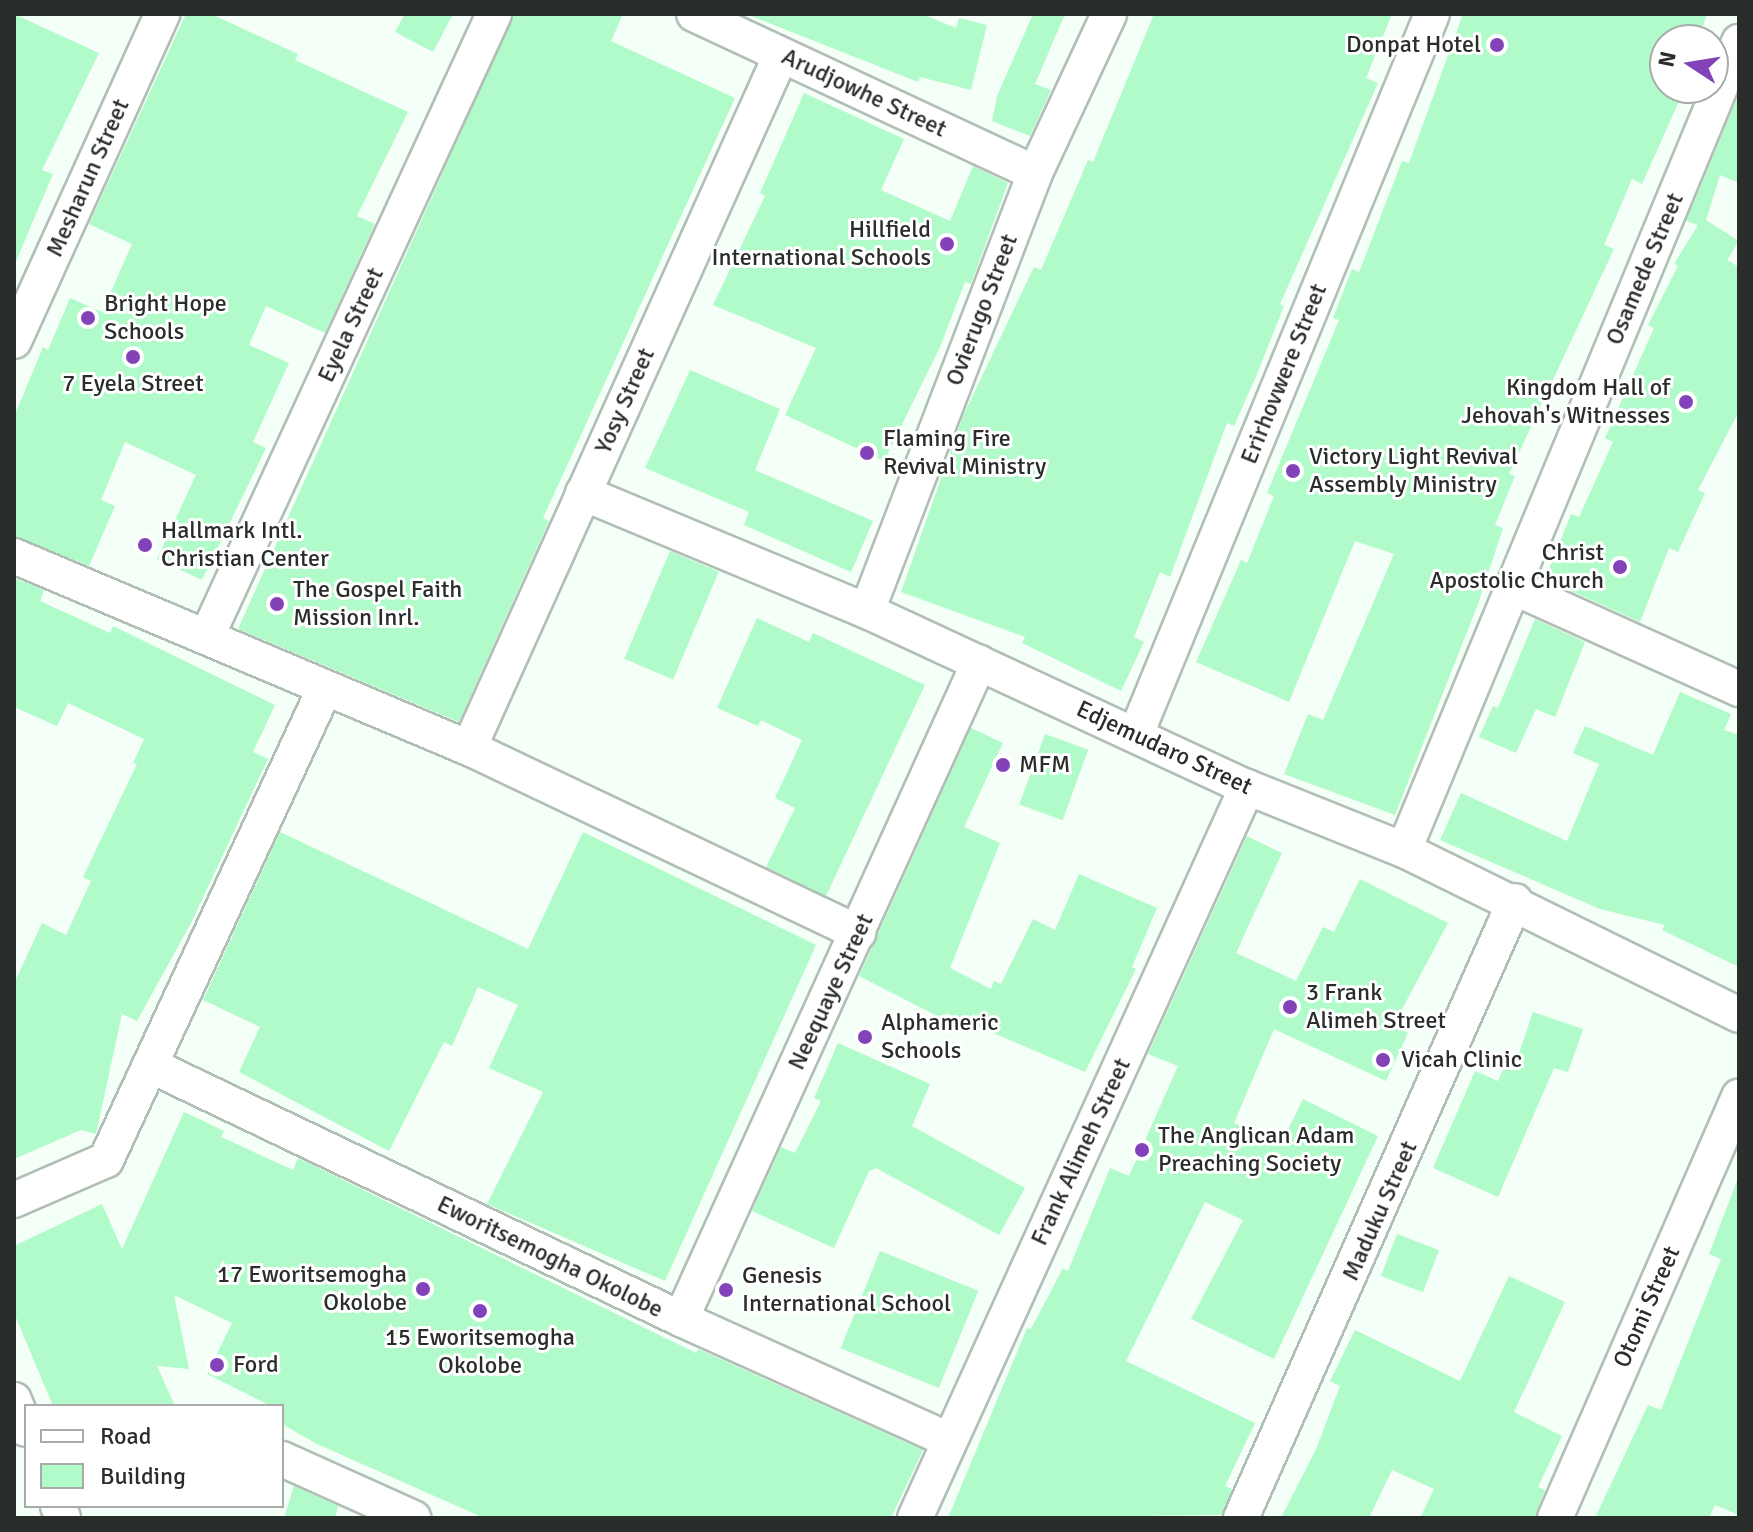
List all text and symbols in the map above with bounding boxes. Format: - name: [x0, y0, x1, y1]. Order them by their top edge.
- north arrow: [1649, 24, 1729, 104]
- place label: Donpat Hotel: [1346, 31, 1481, 59]
- marker: Donpat Hotel: [1488, 36, 1506, 54]
- street label: Arudjowhe Street: [777, 42, 951, 144]
- text: N: [1652, 49, 1682, 70]
- street label: Mesharun Street: [40, 94, 136, 262]
- street label: Osamede Street: [1600, 189, 1690, 349]
- place label: Hillfield International Schools: [711, 216, 931, 272]
- street label: Ovierugo Street: [940, 230, 1024, 390]
- marker: Hillfield International Schools: [938, 235, 956, 253]
- street label: Eyela Street: [312, 263, 390, 387]
- street label: Erirhovwere Street: [1235, 280, 1333, 468]
- place label: Bright Hope Schools: [104, 290, 227, 346]
- marker: Bright Hope Schools: [79, 309, 97, 327]
- street label: Yosy Street: [589, 344, 661, 458]
- marker: 7 Eyela Street: [124, 348, 142, 366]
- place label: 7 Eyela Street: [62, 370, 204, 398]
- place label: Kingdom Hall of Jehovah's Witnesses: [1461, 374, 1670, 430]
- marker: Kingdom Hall of Jehovah's Witnesses: [1677, 393, 1695, 411]
- place label: Flaming Fire Revival Ministry: [883, 425, 1046, 481]
- place label: Victory Light Revival Assembly Ministry: [1309, 443, 1518, 499]
- marker: Flaming Fire Revival Ministry: [858, 444, 876, 462]
- marker: Victory Light Revival Assembly Ministry: [1284, 462, 1302, 480]
- place label: Hallmark Intl. Christian Center: [161, 517, 329, 573]
- marker: Hallmark Intl. Christian Center: [136, 536, 154, 554]
- place label: Christ Apostolic Church: [1429, 539, 1604, 595]
- marker: Christ Apostolic Church: [1611, 558, 1629, 576]
- place label: The Gospel Faith Mission Inrl.: [293, 576, 462, 632]
- marker: The Gospel Faith Mission Inrl.: [268, 595, 286, 613]
- street label: Edjemudaro Street: [1072, 695, 1256, 801]
- place label: MFM: [1019, 751, 1070, 779]
- marker: MFM: [994, 756, 1012, 774]
- street label: Neequaye Street: [782, 909, 880, 1075]
- place label: 3 Frank Alimeh Street: [1306, 979, 1446, 1035]
- marker: 3 Frank Alimeh Street: [1281, 998, 1299, 1016]
- place label: Alphameric Schools: [881, 1009, 999, 1065]
- marker: Alphameric Schools: [856, 1028, 874, 1046]
- place label: Vicah Clinic: [1401, 1046, 1522, 1074]
- marker: Vicah Clinic: [1372, 1049, 1394, 1071]
- street label: Frank Alimeh Street: [1025, 1054, 1137, 1250]
- place label: The Anglican Adam Preaching Society: [1158, 1122, 1354, 1178]
- street label: Maduku Street: [1336, 1137, 1424, 1285]
- marker: The Anglican Adam Preaching Society: [1133, 1141, 1151, 1159]
- street label: Eworitsemogha Okolobe: [432, 1190, 668, 1324]
- street label: Otomi Street: [1607, 1242, 1687, 1372]
- place label: 17 Eworitsemogha Okolobe: [217, 1261, 407, 1317]
- place label: Genesis International School: [742, 1262, 951, 1318]
- marker: 17 Eworitsemogha Okolobe: [414, 1280, 432, 1298]
- marker: Genesis International School: [717, 1281, 735, 1299]
- marker: 15 Eworitsemogha Okolobe: [471, 1302, 489, 1320]
- place label: 15 Eworitsemogha Okolobe: [385, 1324, 575, 1380]
- place label: Ford: [233, 1351, 279, 1379]
- marker: Ford: [208, 1356, 226, 1374]
- legend: [24, 1404, 284, 1508]
- text: Road: [100, 1421, 151, 1451]
- text: Building: [100, 1461, 186, 1491]

